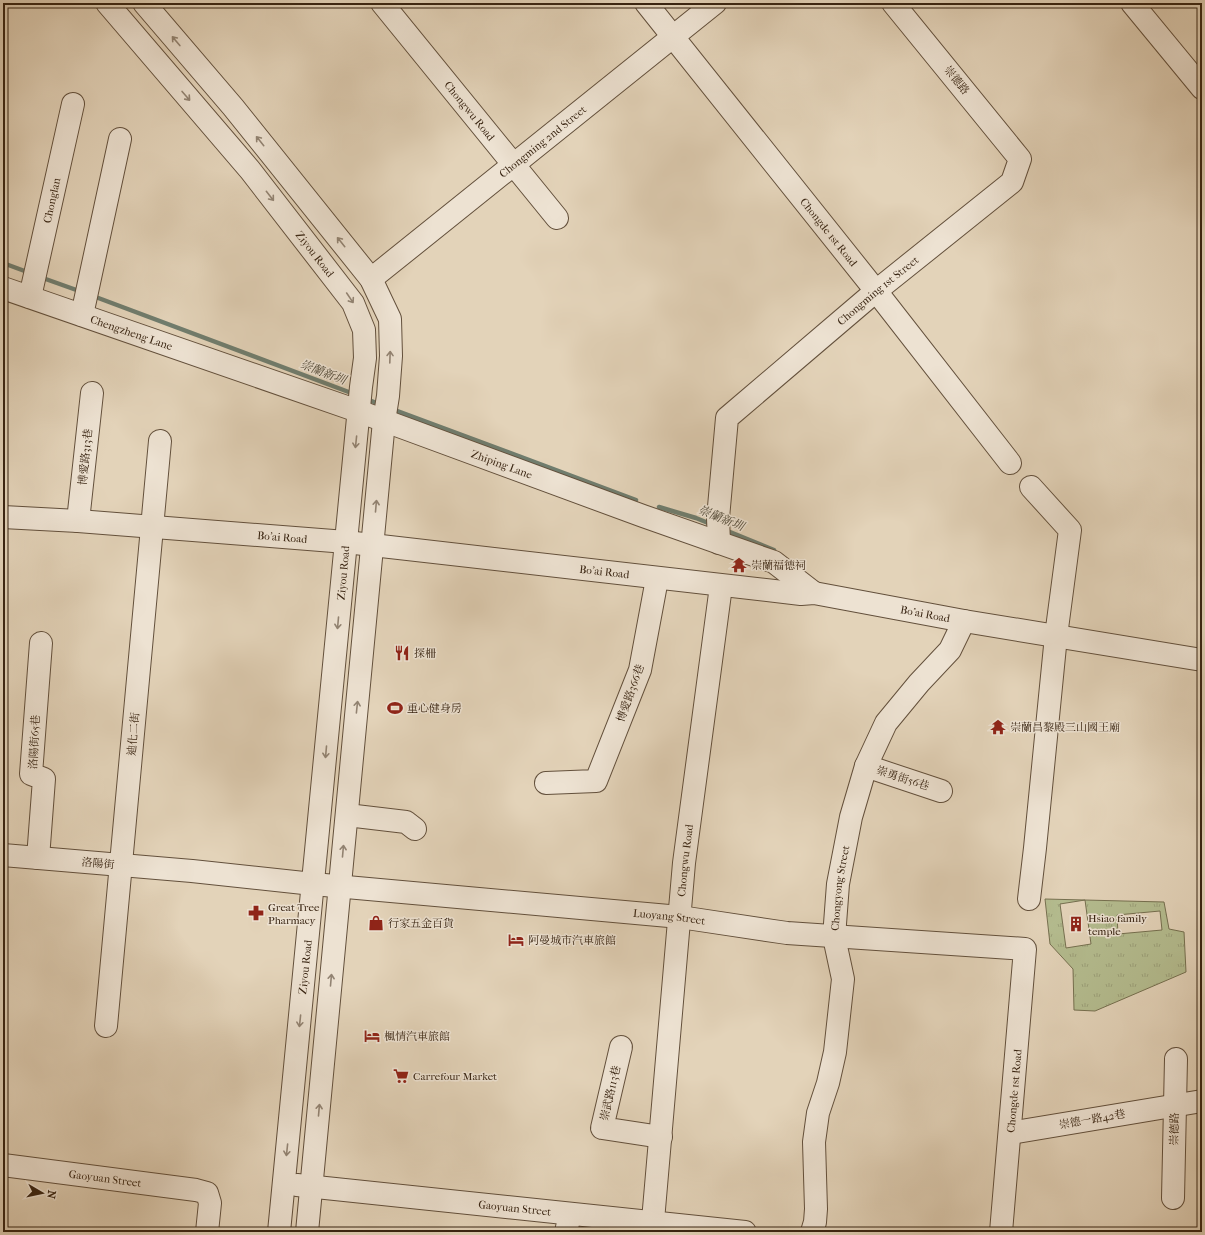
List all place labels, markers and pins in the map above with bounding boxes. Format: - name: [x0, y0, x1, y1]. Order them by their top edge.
- temple icon: 崇蘭福德祠: [730, 556, 748, 574]
- place label: 崇蘭福德祠: [751, 559, 806, 572]
- restaurant icon: 探柵: [393, 644, 411, 662]
- place label: 探柵: [414, 647, 436, 660]
- sports icon: 重心健身房: [386, 699, 404, 717]
- place label: 重心健身房: [407, 702, 462, 715]
- temple icon: 崇蘭昌黎殿三山國王廟: [989, 718, 1007, 736]
- place label: 崇蘭昌黎殿三山國王廟: [1010, 721, 1120, 734]
- place label: Great Tree Pharmacy: [268, 901, 320, 927]
- pharmacy icon: Great Tree Pharmacy: [247, 904, 265, 922]
- place label: Hsiao family temple: [1088, 912, 1148, 938]
- shop icon: 行家五金百貨: [367, 914, 385, 932]
- building icon: Hsiao family temple: [1067, 915, 1085, 933]
- place label: 行家五金百貨: [388, 917, 454, 930]
- hotel icon: 阿曼城市汽車旅館: [507, 931, 525, 949]
- place label: 阿曼城市汽車旅館: [528, 934, 616, 947]
- hotel icon: 楓情汽車旅館: [363, 1027, 381, 1045]
- place label: 楓情汽車旅館: [384, 1030, 450, 1043]
- supermarket icon: Carrefour Market: [392, 1067, 410, 1085]
- place label: Carrefour Market: [413, 1070, 497, 1083]

